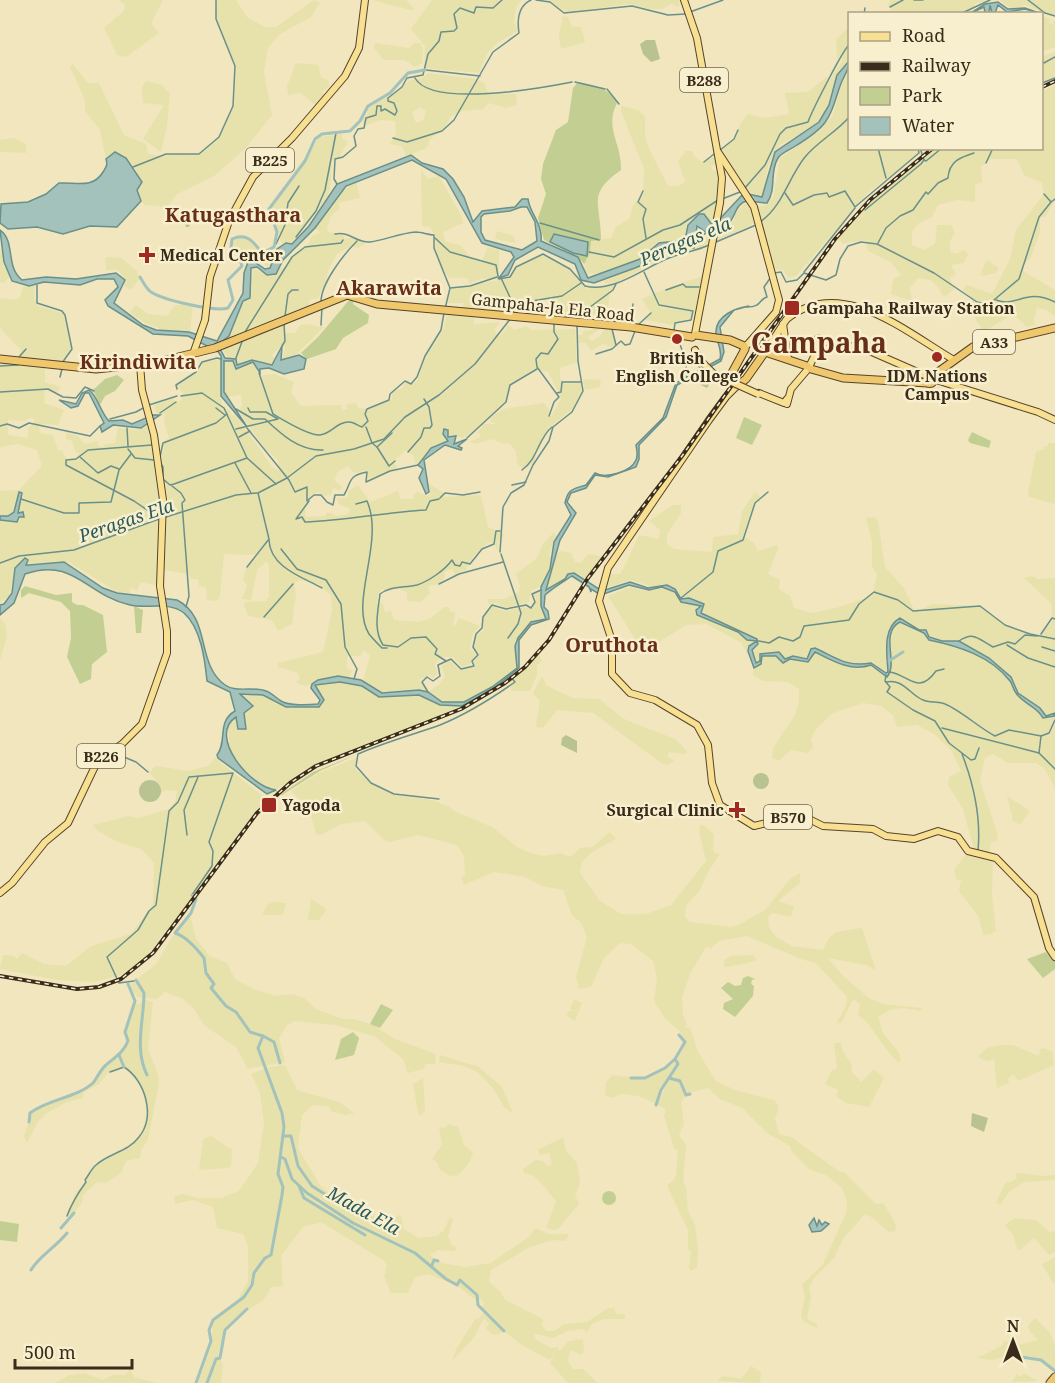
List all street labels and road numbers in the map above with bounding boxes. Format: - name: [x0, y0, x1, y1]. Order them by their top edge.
- road number: B288: [680, 68, 728, 92]
- road number: B225: [246, 148, 294, 172]
- street label: Gampaha-Ja Ela Road: [470, 287, 636, 327]
- road number: A33: [973, 330, 1015, 354]
- road number: B226: [77, 744, 125, 768]
- road number: B570: [764, 805, 812, 829]

